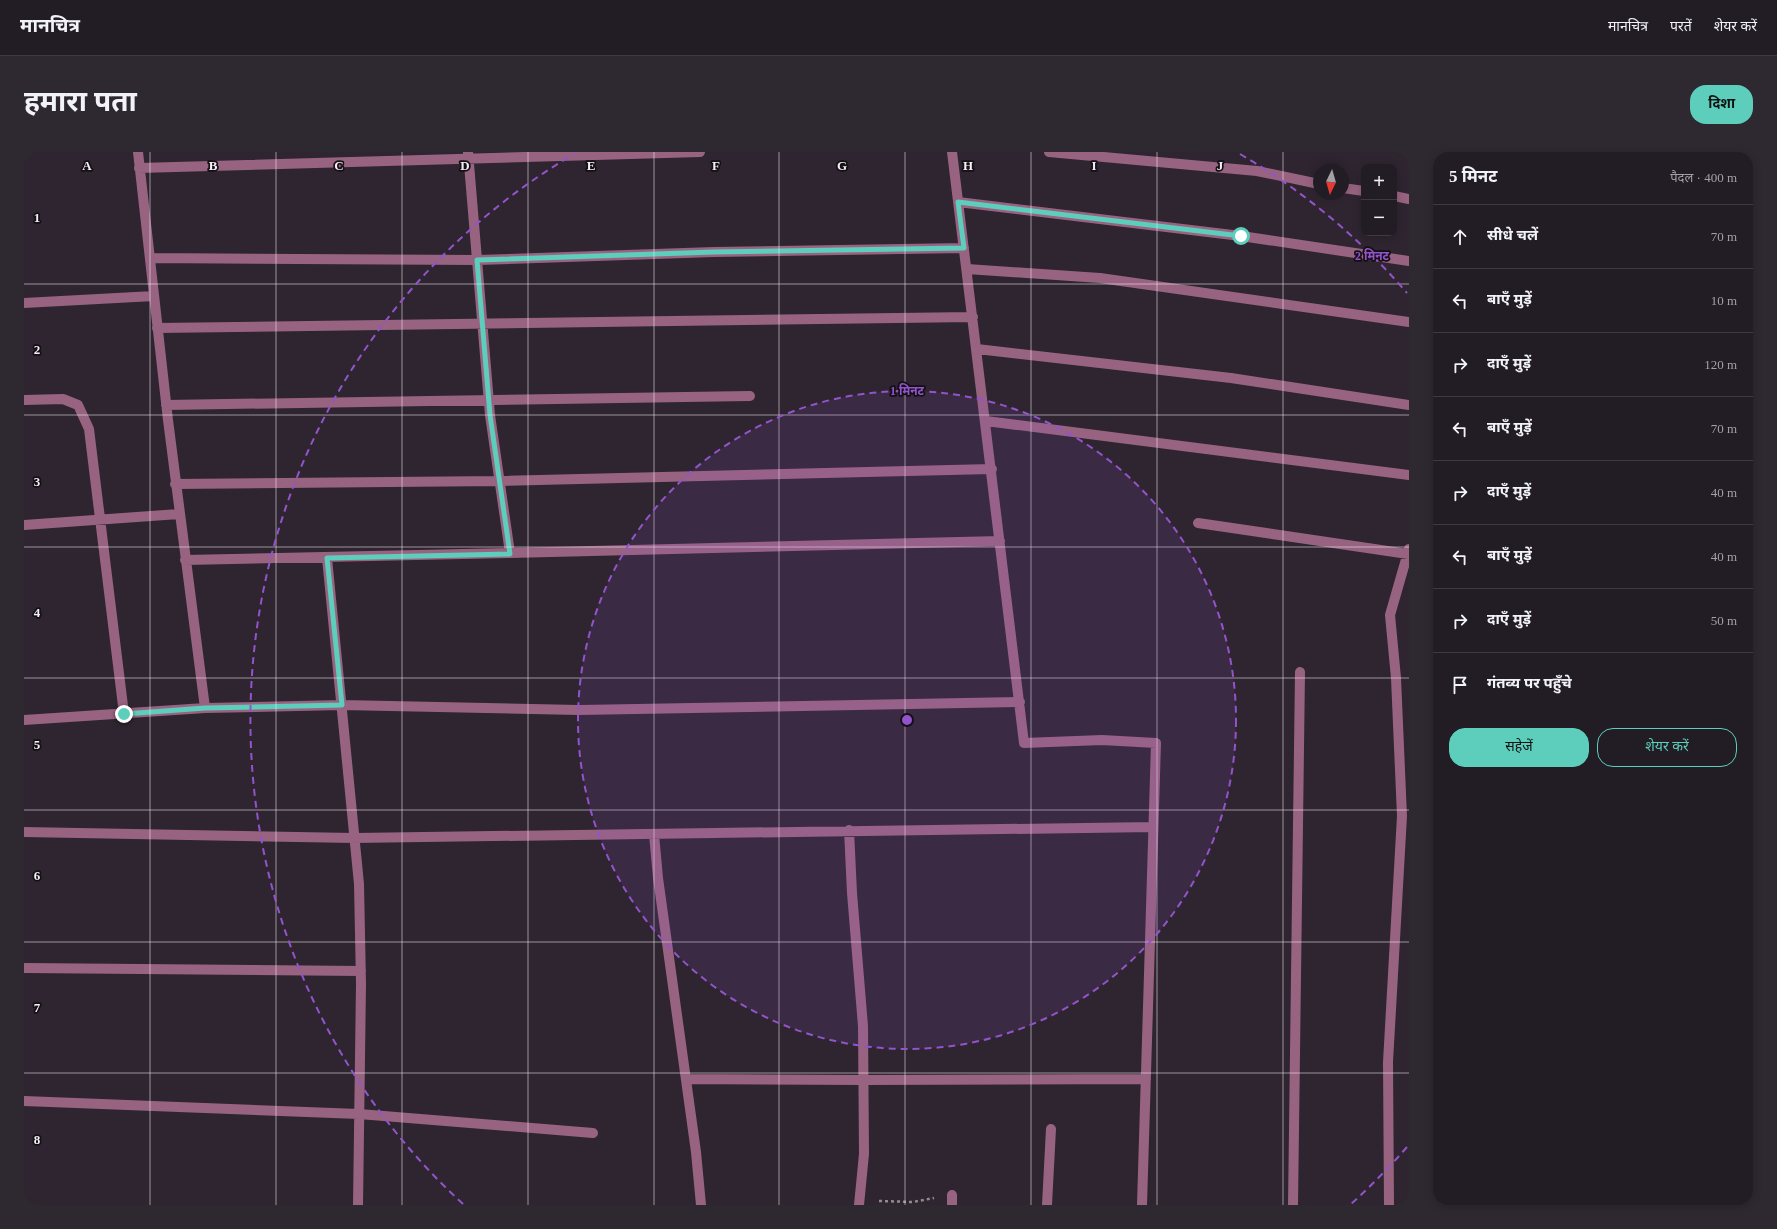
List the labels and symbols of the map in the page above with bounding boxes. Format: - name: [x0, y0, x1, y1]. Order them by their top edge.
- text: A: [82, 158, 92, 173]
- text: B: [209, 158, 218, 173]
- text: C: [334, 158, 344, 173]
- text: D: [460, 158, 470, 173]
- text: E: [587, 158, 595, 173]
- text: F: [712, 158, 720, 173]
- text: G: [837, 158, 847, 173]
- text: H: [963, 158, 973, 173]
- text: I: [1091, 158, 1097, 173]
- text: J: [1217, 158, 1224, 173]
- north arrow: [1313, 164, 1349, 200]
- text: 1: [34, 210, 40, 225]
- route start: [1232, 227, 1250, 245]
- text: 2 मिनट: [1355, 248, 1390, 263]
- text: 2: [34, 342, 40, 357]
- text: 1 मिनट: [890, 383, 925, 398]
- text: 3: [34, 474, 41, 489]
- text: 4: [34, 605, 41, 620]
- route end: [115, 705, 133, 723]
- centre of rings: [900, 713, 914, 727]
- text: 5: [34, 737, 41, 752]
- text: 6: [34, 868, 41, 883]
- text: 7: [34, 1000, 41, 1015]
- text: 8: [34, 1132, 41, 1147]

